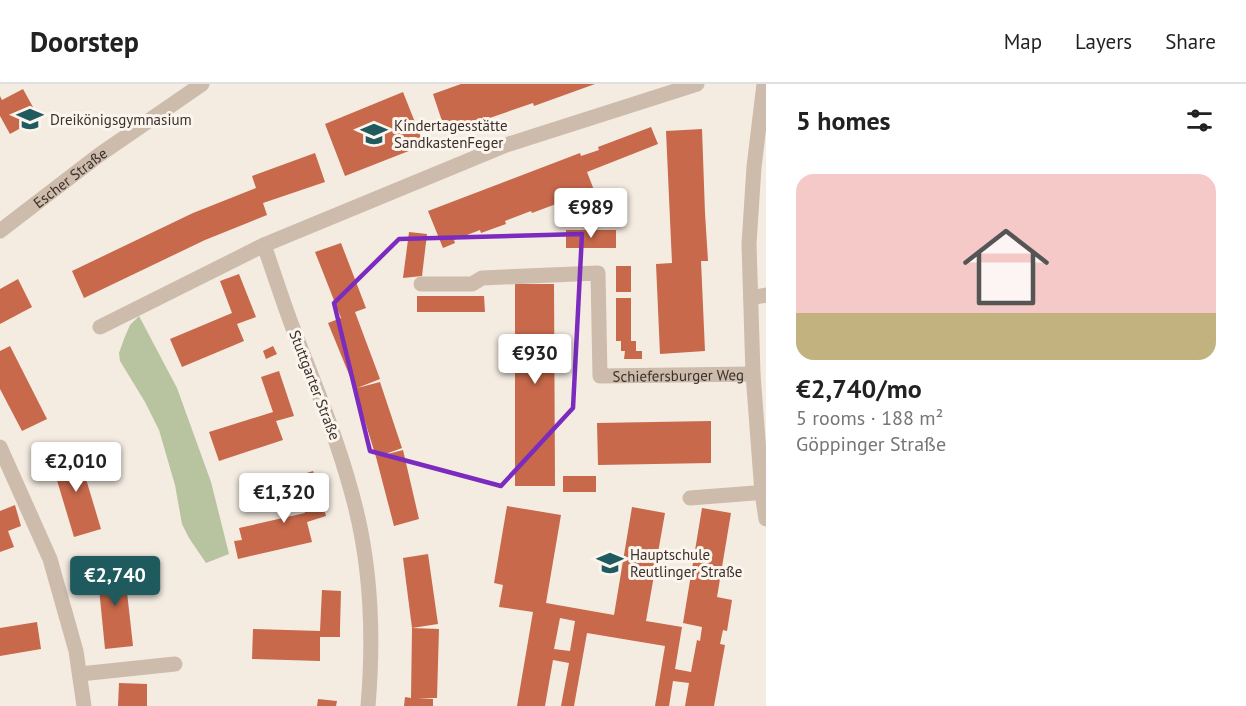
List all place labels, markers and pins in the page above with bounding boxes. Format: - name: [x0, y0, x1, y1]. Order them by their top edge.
- school or university icon: Dreikönigsgymnasium: [15, 104, 45, 134]
- place label: Dreikönigsgymnasium: [50, 110, 192, 129]
- place label: Kindertagesstätte SandkastenFeger: [394, 116, 508, 152]
- school or university icon: Kindertagesstätte SandkastenFeger: [359, 119, 389, 149]
- pin: €989: [555, 188, 627, 239]
- pin: €930: [499, 334, 571, 385]
- pin: €2,010: [27, 442, 125, 493]
- pin: €1,320: [235, 473, 333, 524]
- place label: Hauptschule Reutlinger Straße: [630, 545, 742, 581]
- school or university icon: Hauptschule Reutlinger Straße: [595, 548, 625, 578]
- pin: €2,740: [66, 556, 164, 607]

